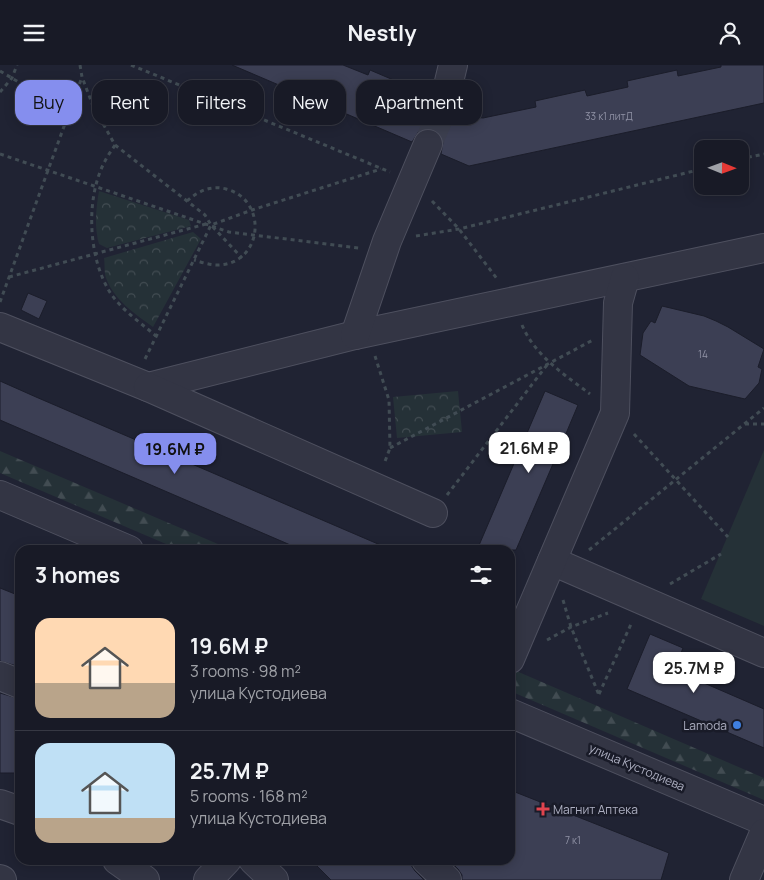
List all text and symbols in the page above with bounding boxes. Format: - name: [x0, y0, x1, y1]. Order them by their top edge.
- text: Nestly: [348, 18, 416, 48]
- icon: menu: [20, 19, 48, 47]
- icon: person: [716, 19, 744, 47]
- chip: Buy: [15, 80, 82, 125]
- chip: Rent: [92, 80, 168, 125]
- chip: Filters: [178, 80, 264, 125]
- chip: New: [274, 80, 346, 125]
- chip: Apartment: [356, 80, 482, 125]
- house number: 33 к1 литД: [585, 109, 633, 123]
- north arrow: [694, 140, 749, 195]
- map controls: [694, 140, 749, 195]
- house number: 14: [698, 347, 708, 361]
- pin: 21.6M ₽: [483, 431, 575, 474]
- pin: 19.6M ₽: [129, 433, 221, 475]
- text: 21.6M ₽: [500, 437, 558, 459]
- text: 19.6M ₽: [145, 438, 205, 460]
- text: 3 homes: [35, 561, 120, 589]
- icon: filters: [467, 561, 495, 589]
- text: 19.6M ₽: [190, 632, 268, 660]
- icon: home: [75, 638, 135, 698]
- pin: 25.7M ₽: [648, 651, 740, 694]
- text: 25.7M ₽: [664, 657, 724, 679]
- text: 3 rooms · 98 m²: [190, 660, 301, 682]
- text: улица Кустодиева: [190, 682, 327, 704]
- place label: Lamoda: [683, 717, 727, 734]
- marker: Lamoda: [731, 719, 743, 731]
- street label: улица Кустодиева: [586, 739, 688, 795]
- text: 25.7M ₽: [190, 757, 269, 785]
- icon: home: [75, 763, 135, 823]
- text: 5 rooms · 168 m²: [190, 785, 308, 807]
- place label: Магнит Аптека: [553, 801, 638, 818]
- marker: Магнит Аптека: [537, 803, 549, 815]
- text: улица Кустодиева: [190, 807, 327, 829]
- house number: 7 к1: [565, 833, 581, 847]

